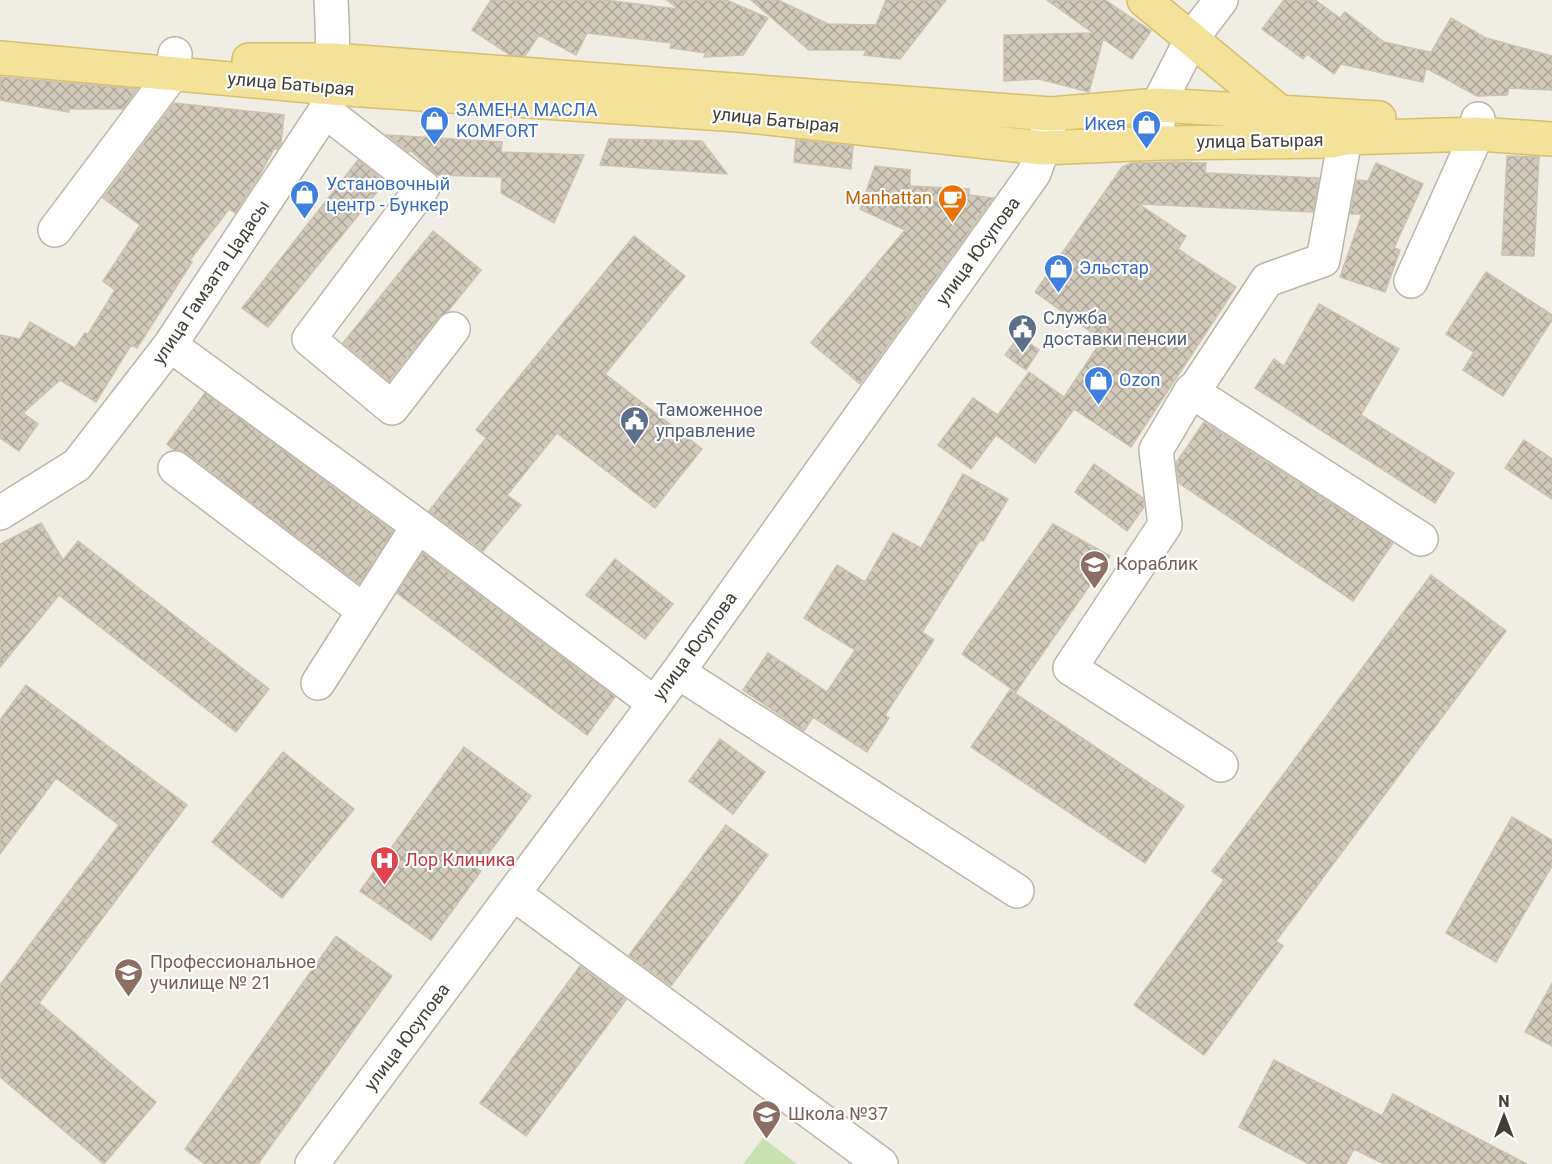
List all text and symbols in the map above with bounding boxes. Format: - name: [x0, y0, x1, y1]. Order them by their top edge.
- street label: улица Батырая: [227, 67, 355, 100]
- place label: ЗАМЕНА МАСЛА KOMFORT: [456, 99, 598, 141]
- street label: улица Батырая: [712, 102, 840, 137]
- shop icon: ЗАМЕНА МАСЛА KOMFORT: [419, 104, 451, 146]
- shop icon: Икея: [1131, 108, 1163, 150]
- place label: Икея: [1084, 113, 1126, 134]
- street label: улица Батырая: [1196, 129, 1324, 152]
- place label: Установочный центр - Бункер: [326, 173, 450, 215]
- shop icon: Установочный центр - Бункер: [289, 178, 321, 220]
- cafe icon: Manhattan: [937, 182, 969, 224]
- place label: Manhattan: [845, 187, 932, 208]
- street label: улица Юсупова: [931, 192, 1024, 309]
- street label: улица Гамзата Цадасы: [148, 196, 273, 368]
- shop icon: Эльстар: [1042, 252, 1074, 294]
- place label: Эльстар: [1079, 257, 1149, 278]
- place label: Служба доставки пенсии: [1043, 307, 1187, 349]
- public building icon: Служба доставки пенсии: [1006, 312, 1038, 354]
- shop icon: Ozon: [1082, 364, 1114, 406]
- place label: Ozon: [1119, 369, 1160, 390]
- place label: Таможенное управление: [656, 399, 763, 441]
- public building icon: Таможенное управление: [619, 404, 651, 446]
- school or university icon: Кораблик: [1079, 548, 1111, 590]
- place label: Кораблик: [1116, 553, 1198, 574]
- street label: улица Юсупова: [648, 587, 741, 704]
- hospital icon: Лор Клиника: [368, 844, 400, 886]
- place label: Лор Клиника: [405, 849, 515, 870]
- place label: Профессиональное училище № 21: [150, 951, 316, 993]
- school or university icon: Профессиональное училище № 21: [113, 956, 145, 998]
- street label: улица Юсупова: [360, 979, 454, 1094]
- north arrow: [1474, 1086, 1534, 1146]
- text: N: [1498, 1092, 1510, 1111]
- school or university icon: Школа №37: [751, 1098, 783, 1140]
- place label: Школа №37: [788, 1103, 888, 1124]

